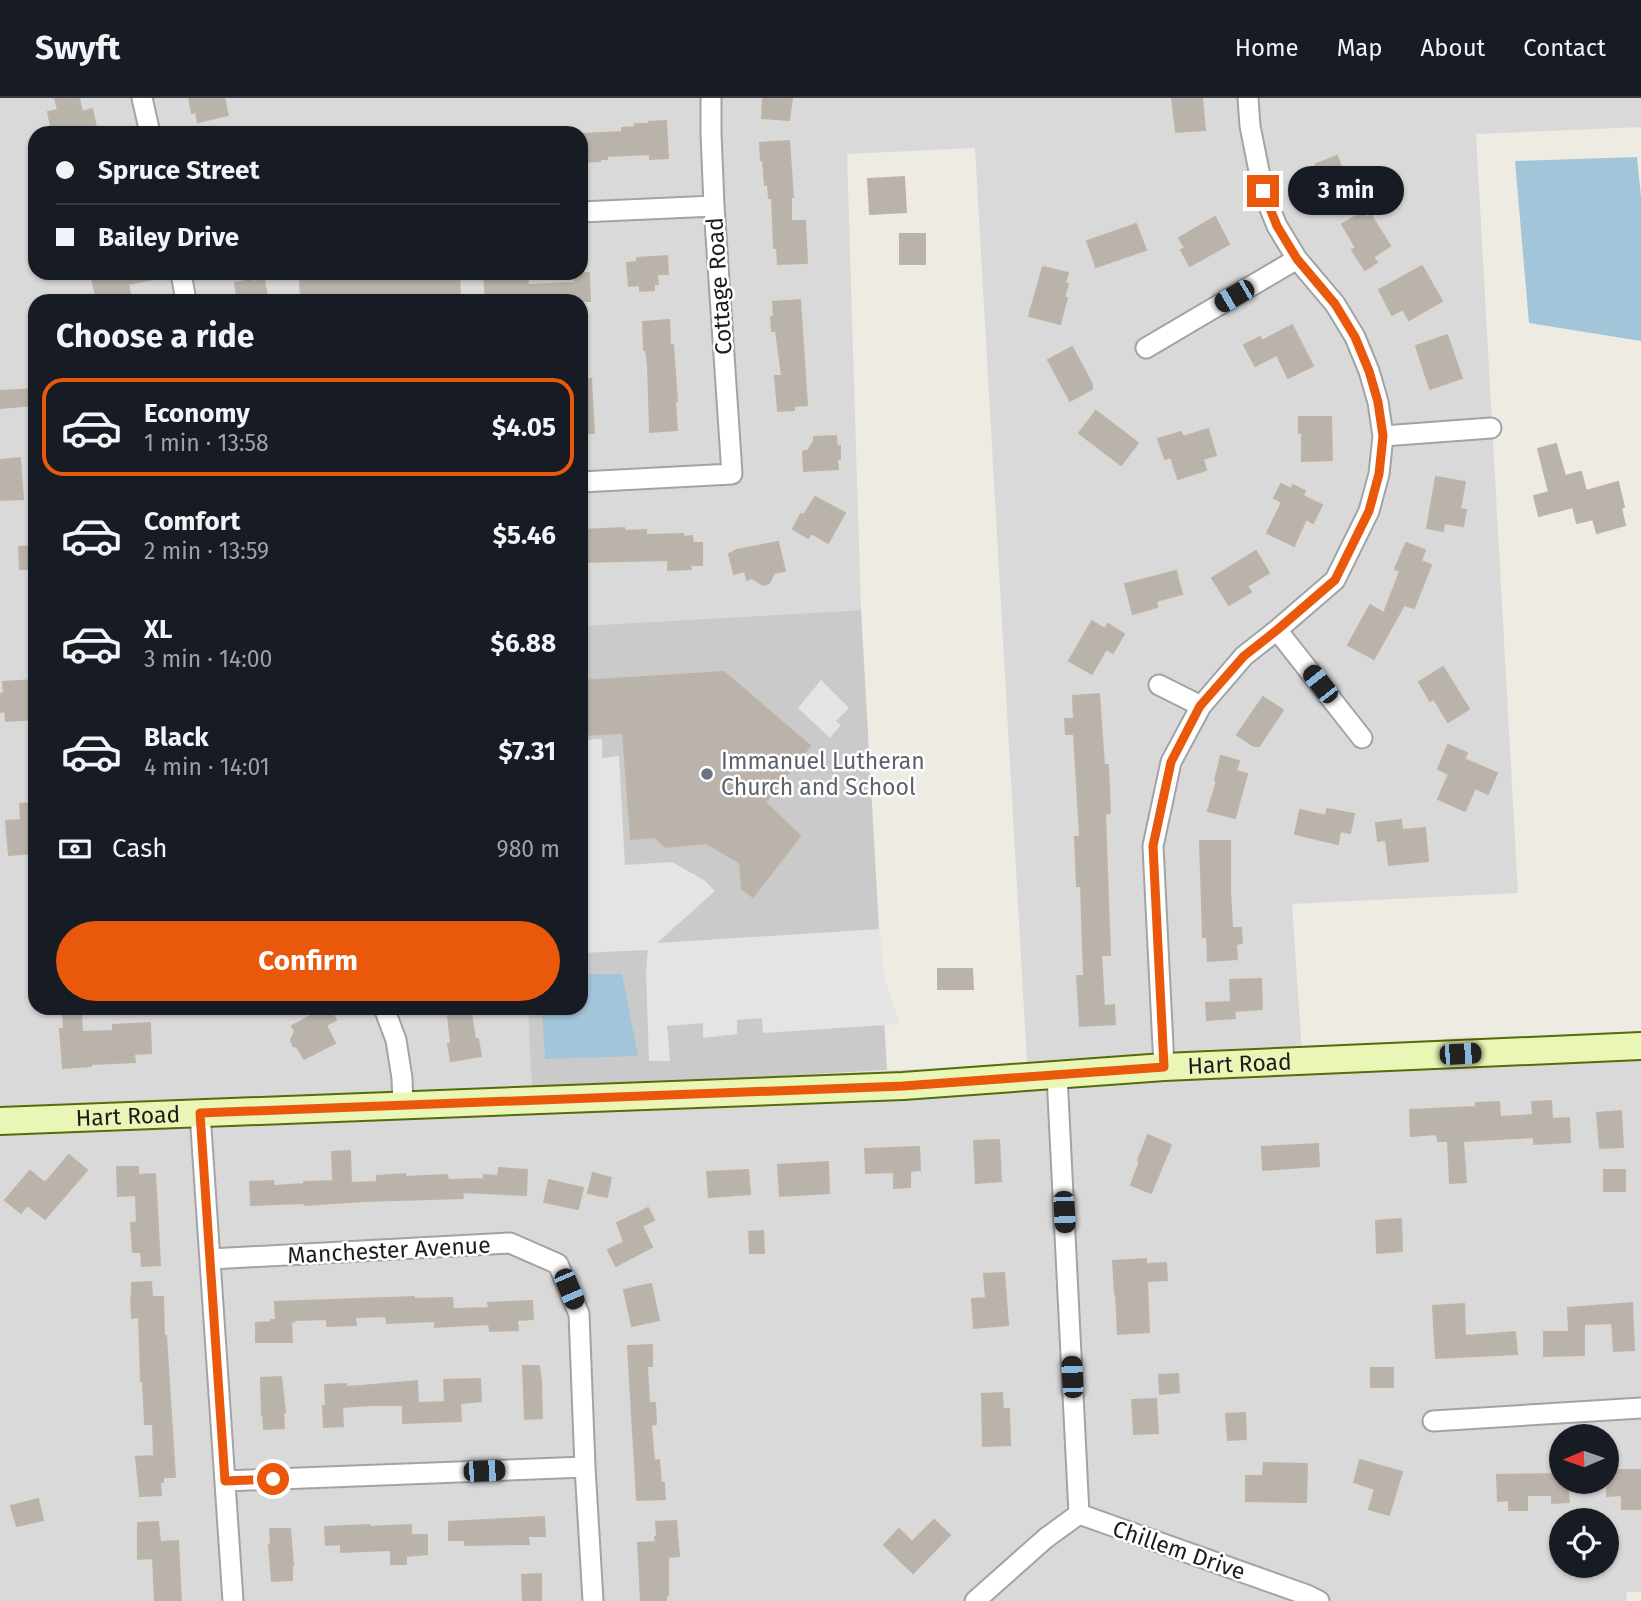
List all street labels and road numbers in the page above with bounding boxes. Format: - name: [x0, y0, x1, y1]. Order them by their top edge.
- street label: Cottage Road: [700, 216, 738, 356]
- street label: Hart Road: [1187, 1047, 1292, 1080]
- street label: Hart Road: [75, 1100, 181, 1132]
- street label: Manchester Avenue: [287, 1231, 491, 1269]
- street label: Chillem Drive: [1109, 1514, 1249, 1586]

